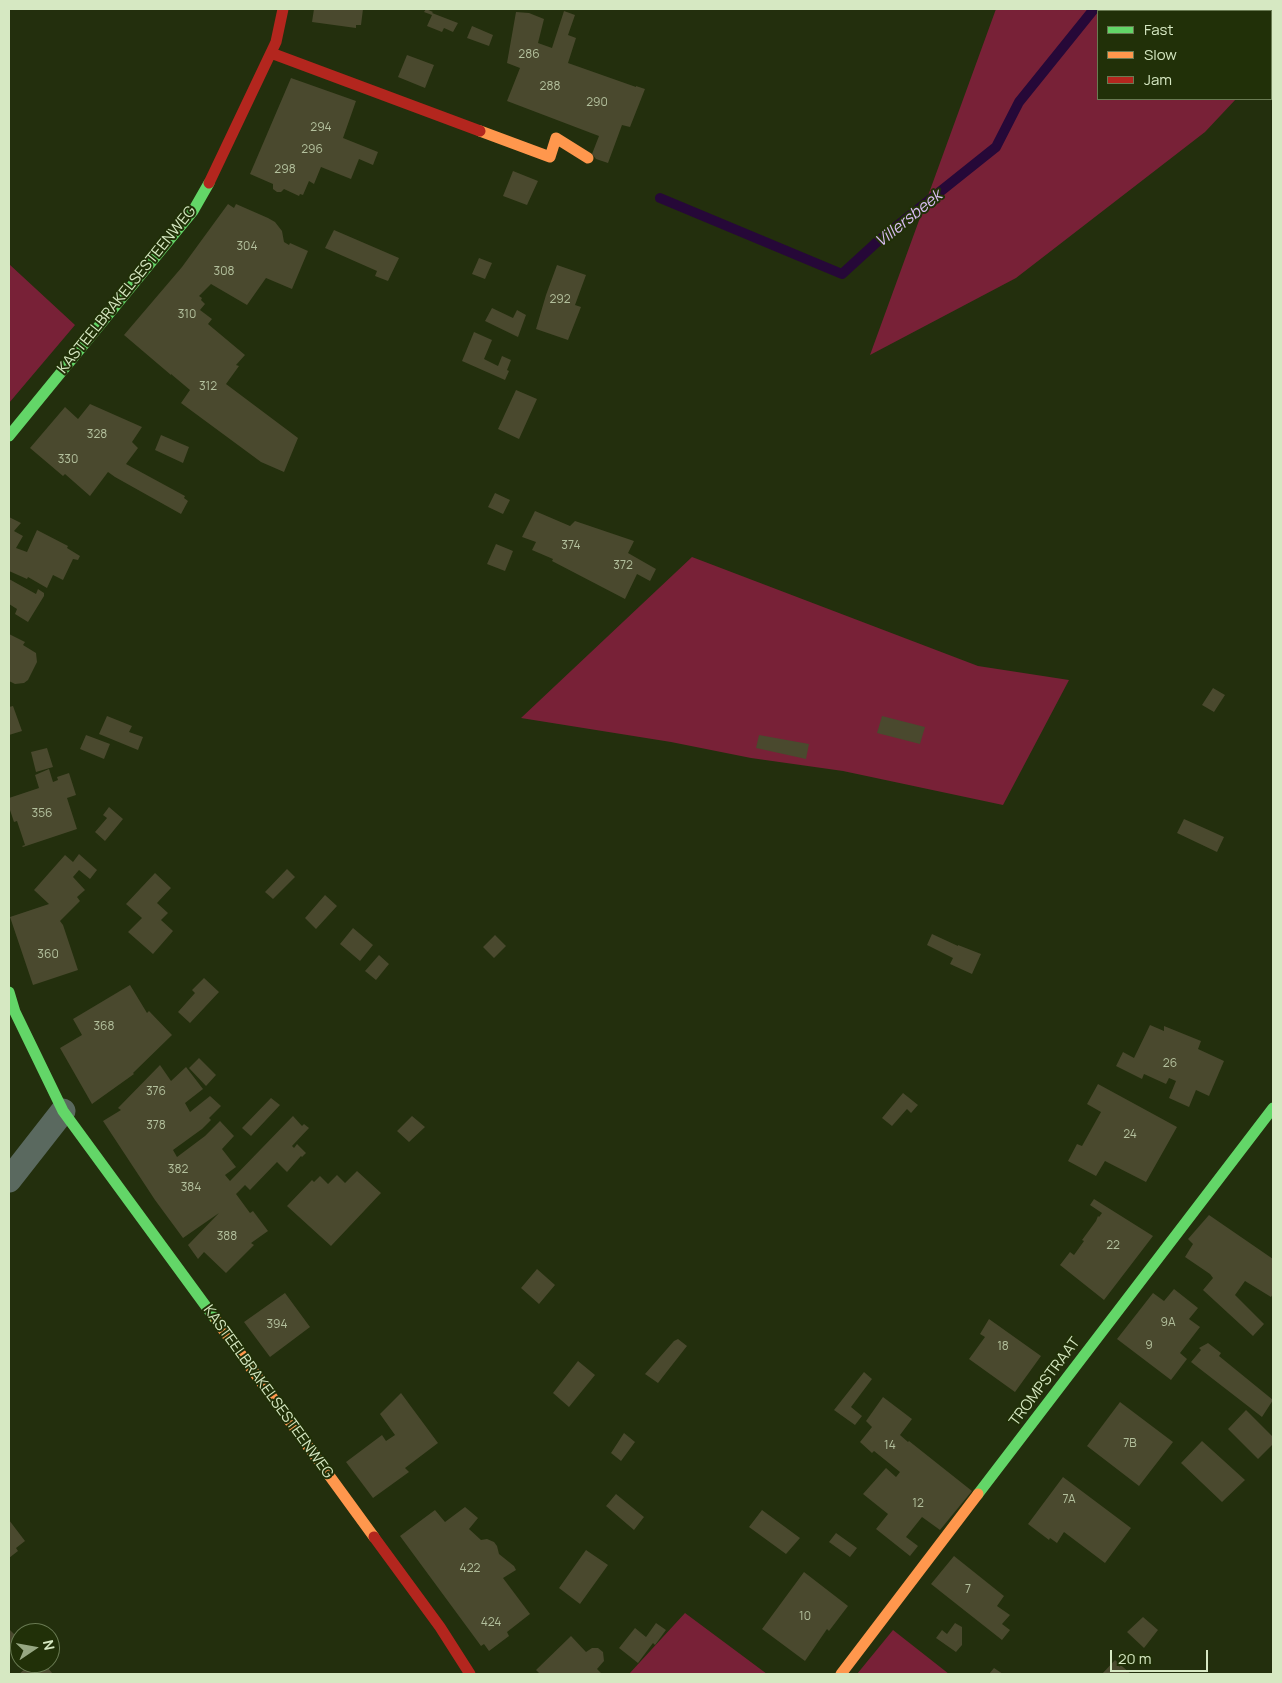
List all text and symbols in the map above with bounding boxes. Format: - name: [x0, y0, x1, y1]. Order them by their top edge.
- legend: [1097, 10, 1272, 100]
- text: Fast: [1144, 19, 1173, 40]
- text: Slow: [1144, 44, 1177, 65]
- house number: 286: [518, 48, 540, 62]
- text: Jam: [1144, 69, 1172, 90]
- house number: 288: [540, 80, 560, 94]
- house number: 290: [586, 96, 608, 110]
- house number: 294: [310, 121, 332, 135]
- house number: 296: [301, 143, 323, 157]
- house number: 298: [274, 163, 296, 177]
- water label: Villersbeek: [872, 186, 946, 252]
- street label: KASTEELBRAKELSESTEENWEG: [54, 203, 200, 377]
- house number: 304: [236, 240, 258, 254]
- house number: 308: [214, 265, 234, 279]
- house number: 292: [549, 293, 571, 307]
- house number: 310: [178, 308, 196, 322]
- house number: 312: [199, 380, 217, 394]
- house number: 328: [87, 428, 107, 442]
- house number: 330: [58, 453, 78, 467]
- house number: 374: [561, 539, 581, 553]
- house number: 372: [613, 559, 633, 573]
- house number: 356: [31, 807, 53, 821]
- house number: 360: [37, 948, 59, 962]
- house number: 368: [93, 1020, 115, 1034]
- house number: 26: [1163, 1057, 1177, 1071]
- house number: 376: [146, 1085, 166, 1099]
- house number: 378: [146, 1119, 166, 1133]
- house number: 24: [1123, 1128, 1137, 1142]
- house number: 382: [168, 1163, 188, 1177]
- house number: 384: [181, 1181, 201, 1195]
- house number: 388: [217, 1230, 237, 1244]
- house number: 22: [1106, 1239, 1120, 1253]
- street label: KASTEELBRAKELSESTEENWEG: [199, 1302, 337, 1482]
- house number: 9A: [1160, 1316, 1176, 1330]
- house number: 394: [266, 1318, 288, 1332]
- street label: TROMPSTRAAT: [1006, 1334, 1084, 1430]
- house number: 9: [1145, 1339, 1153, 1353]
- house number: 18: [997, 1340, 1009, 1354]
- house number: 7B: [1123, 1437, 1137, 1451]
- house number: 14: [884, 1439, 896, 1453]
- house number: 7A: [1062, 1493, 1076, 1507]
- house number: 12: [912, 1497, 924, 1511]
- house number: 422: [460, 1562, 480, 1576]
- house number: 7: [965, 1583, 971, 1597]
- house number: 10: [799, 1610, 811, 1624]
- house number: 424: [481, 1616, 501, 1630]
- north arrow: [10, 1623, 60, 1673]
- text: N: [39, 1638, 60, 1652]
- scale bar: [1112, 1640, 1210, 1672]
- text: 20 m: [1118, 1648, 1151, 1669]

